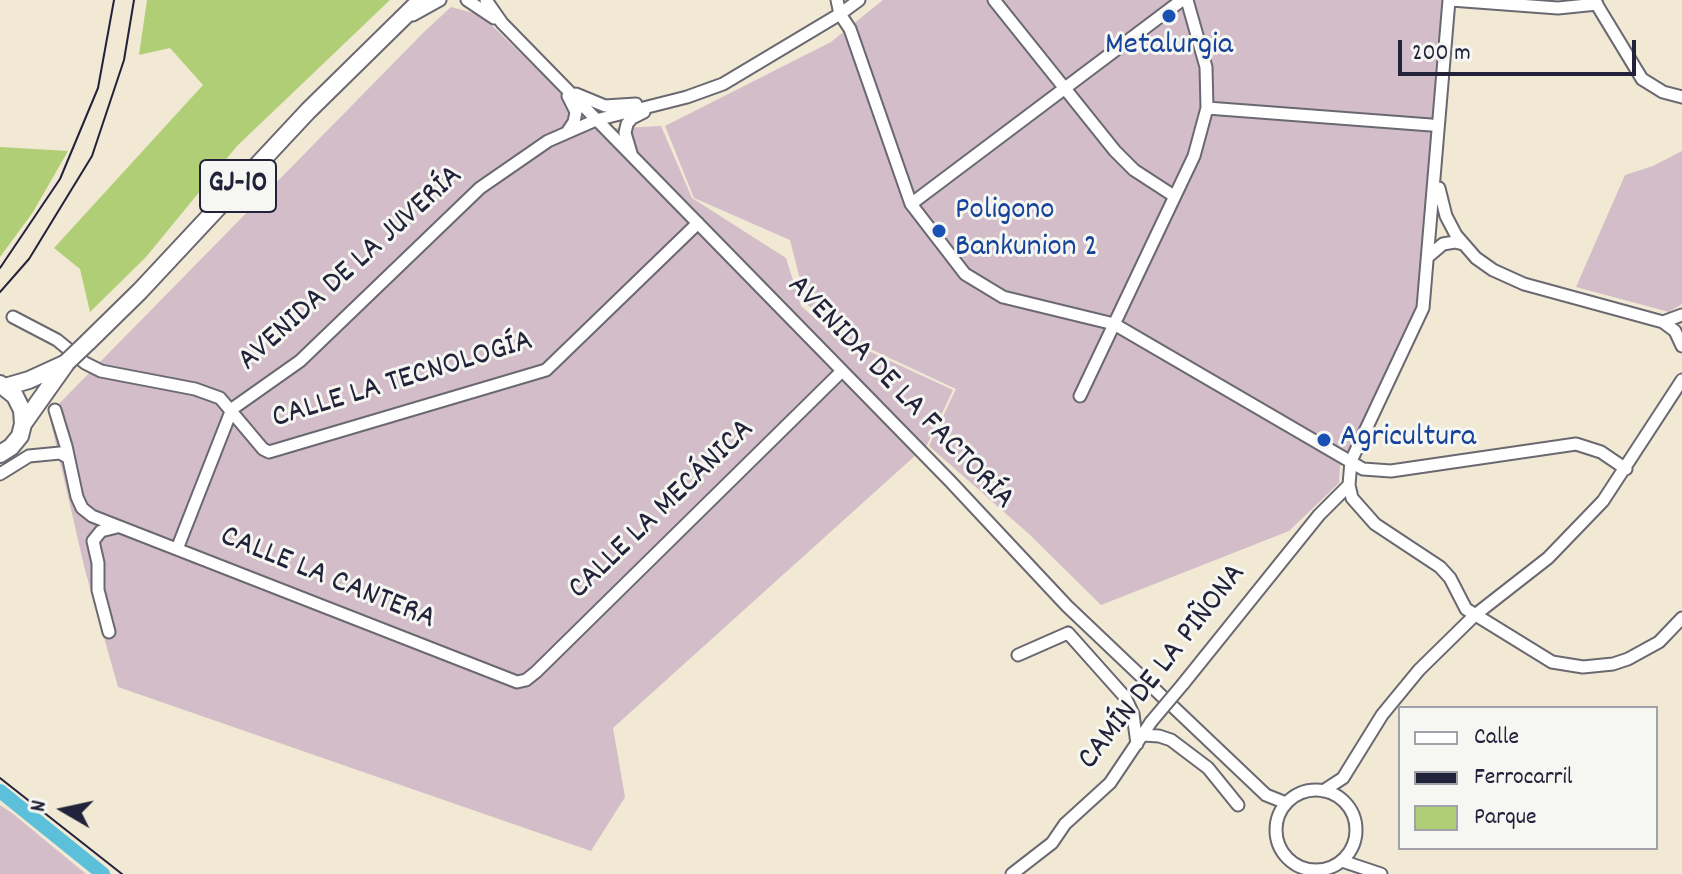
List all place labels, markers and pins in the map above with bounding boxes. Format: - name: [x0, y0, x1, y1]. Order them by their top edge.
- marker: Metalurgia: [1160, 7, 1178, 25]
- place label: Metalurgia: [1105, 29, 1233, 67]
- place label: Poligono Bankunion 2: [955, 194, 1098, 269]
- marker: Poligono Bankunion 2: [930, 222, 948, 240]
- place label: Agricultura: [1340, 421, 1476, 459]
- marker: Agricultura: [1315, 431, 1333, 449]

